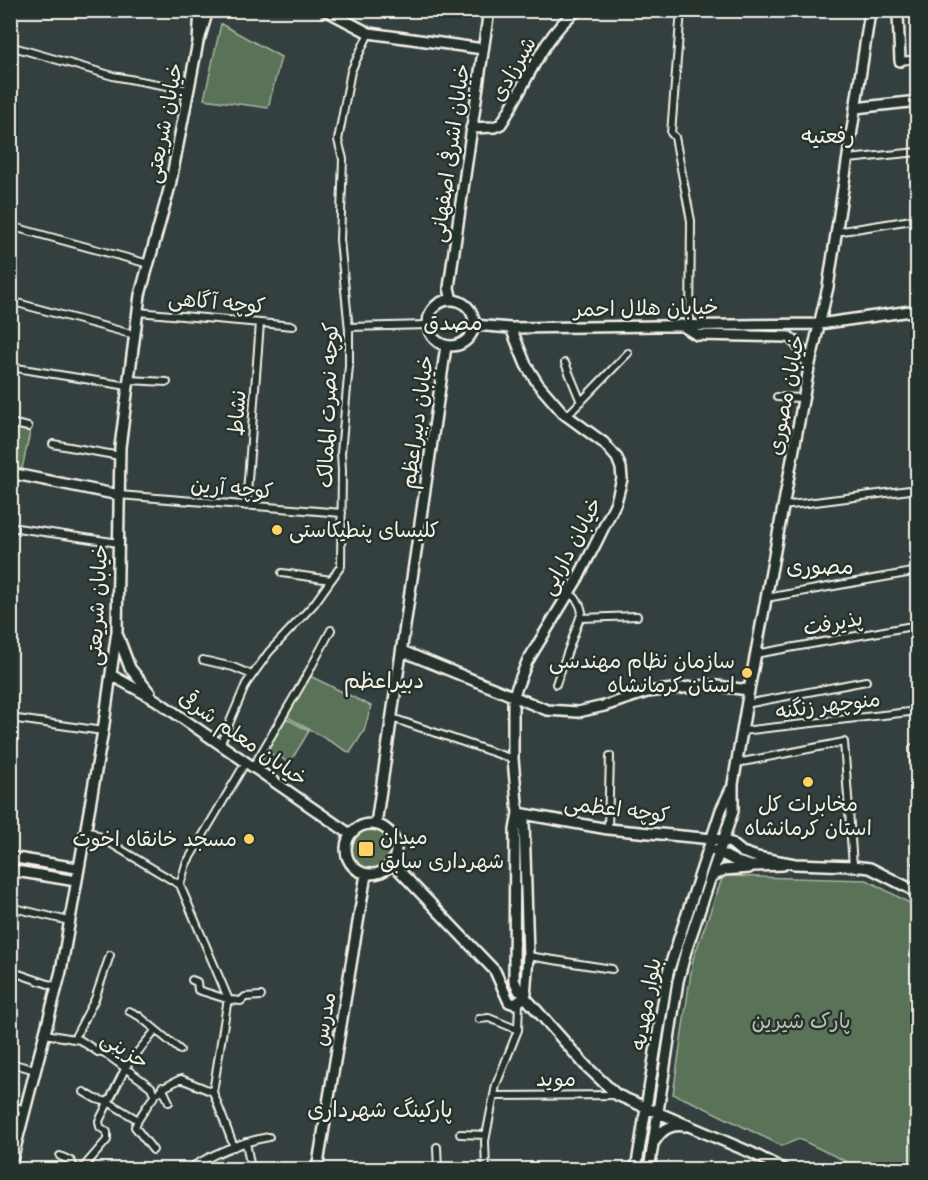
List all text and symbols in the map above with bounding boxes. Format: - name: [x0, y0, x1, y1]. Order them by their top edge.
- street label: شیرزادی: [484, 32, 544, 107]
- street label: خیابان شریعتی: [140, 61, 190, 186]
- street label: خیابان اشرفی اصفهانی: [424, 62, 477, 244]
- district label: رفعتیه: [801, 123, 855, 151]
- street label: کوچه آگاهی: [167, 285, 267, 321]
- street label: خیابان هلال احمر: [571, 294, 719, 324]
- district label: مصدق: [423, 310, 483, 338]
- street label: کوچه نصرت الممالک: [312, 322, 346, 488]
- street label: خیابان مصوری: [762, 333, 812, 458]
- street label: خیابان دبیراعظم: [395, 354, 442, 491]
- street label: نشاط: [222, 389, 254, 437]
- street label: کوچه آرین: [189, 471, 275, 507]
- street label: خیابان دارایی: [534, 493, 609, 600]
- place label: کلیسای پنطیکاستی: [289, 517, 439, 545]
- marker: کلیسای پنطیکاستی: [270, 523, 284, 537]
- street label: خیابان شریعتی: [81, 543, 115, 667]
- district label: مصوری: [786, 554, 854, 582]
- street label: پذیرفت: [801, 605, 865, 643]
- place label: سازمان نظام مهندسی استان کرمانشاه: [549, 648, 735, 700]
- marker: سازمان نظام مهندسی استان کرمانشاه: [740, 666, 754, 680]
- district label: دبیراعظم: [344, 668, 424, 697]
- street label: خیابان معلم شرقی: [172, 684, 312, 794]
- street label: منوچهر زنگنه: [774, 686, 882, 726]
- marker: مخابرات کل استان کرمانشاه: [801, 775, 815, 789]
- street label: کوچه اعظمی: [562, 790, 671, 830]
- place label: مخابرات کل استان کرمانشاه: [744, 791, 872, 843]
- place label: میدان شهرداری سابق: [380, 824, 504, 876]
- place label: مسجد خانقاه اخوت: [72, 826, 237, 854]
- marker: مسجد خانقاه اخوت: [242, 832, 256, 846]
- marker: میدان شهرداری سابق: [357, 840, 375, 858]
- street label: بلوار مهدیه: [625, 956, 669, 1053]
- street label: مدرس: [306, 990, 344, 1048]
- park label: پارک شیرین: [751, 1008, 851, 1036]
- street label: حزینی: [95, 1025, 154, 1077]
- street label: موید: [536, 1066, 576, 1094]
- district label: پارکینگ شهرداری: [307, 1097, 453, 1125]

